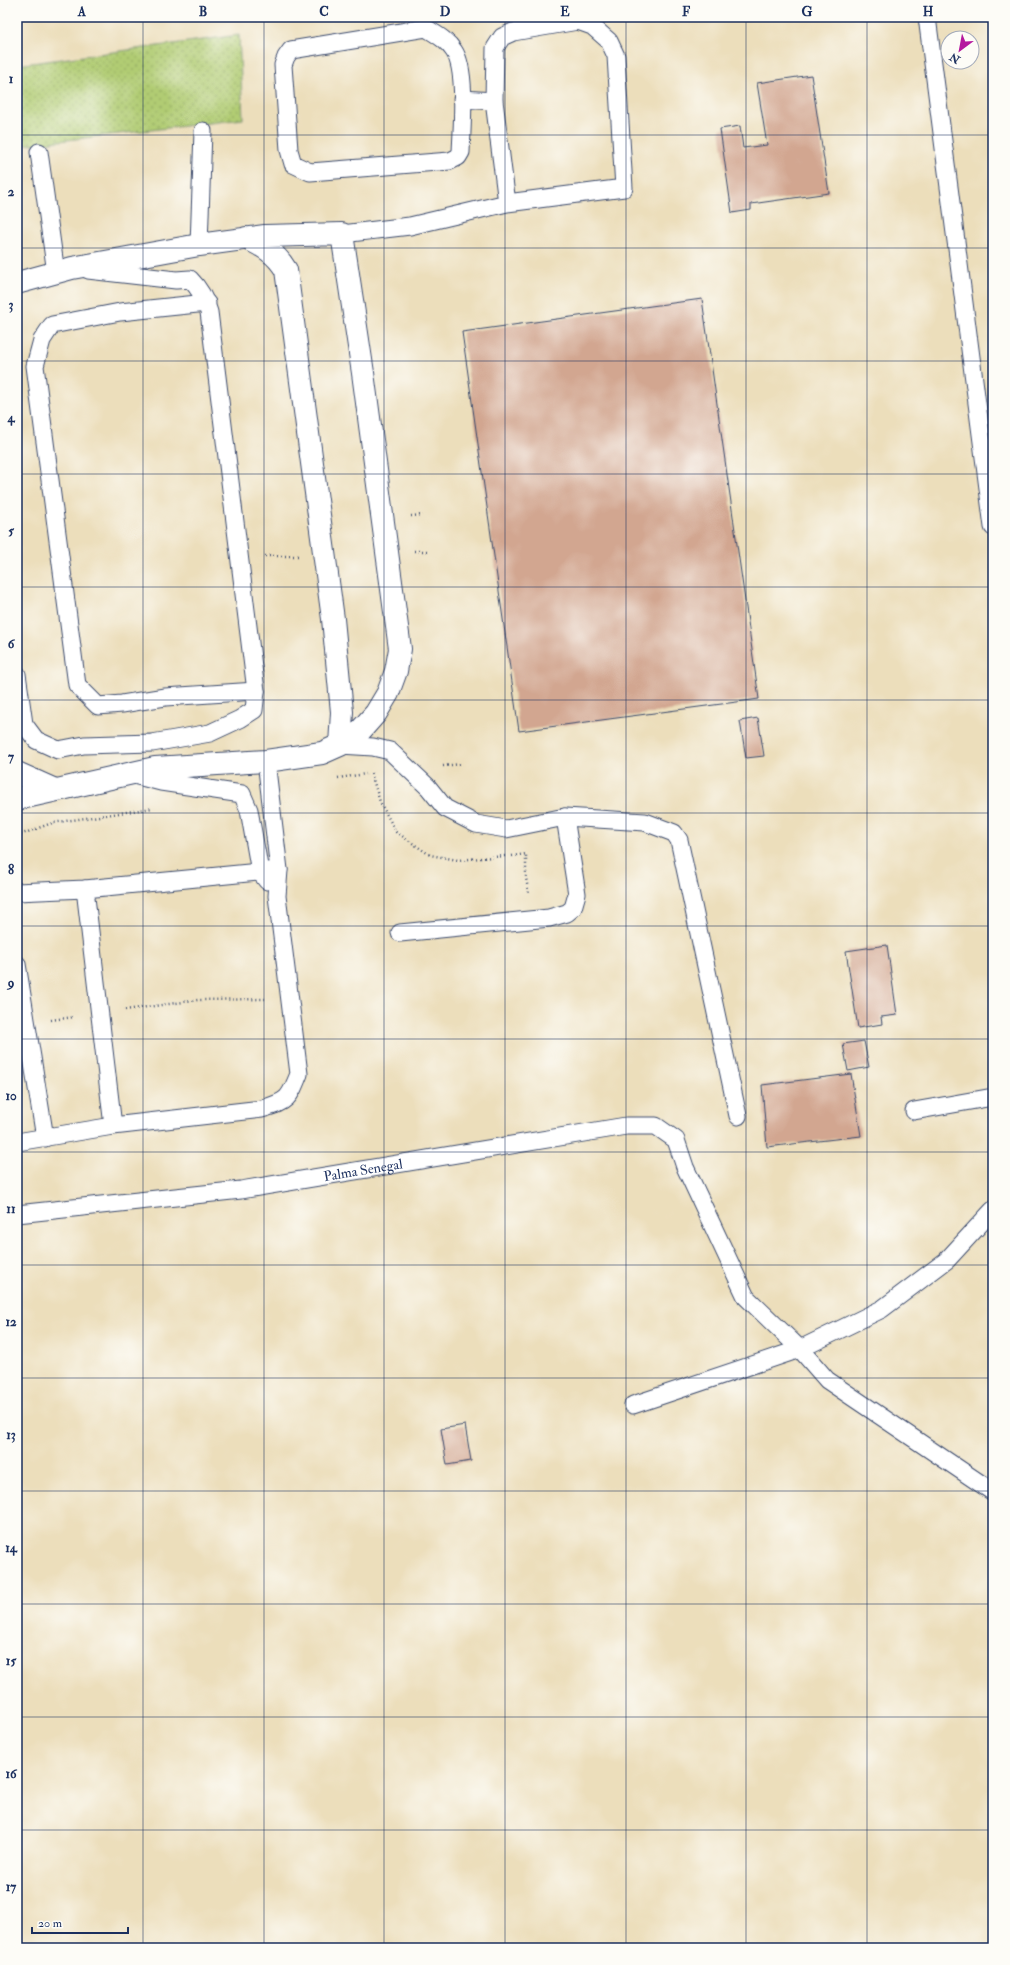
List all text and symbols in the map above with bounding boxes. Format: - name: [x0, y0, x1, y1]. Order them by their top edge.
- text: A: [77, 4, 87, 20]
- text: B: [199, 4, 207, 20]
- text: C: [319, 4, 329, 20]
- text: D: [440, 4, 451, 20]
- text: E: [560, 4, 570, 20]
- text: F: [682, 4, 691, 20]
- text: G: [802, 4, 813, 20]
- text: H: [923, 4, 934, 20]
- north arrow: [940, 30, 980, 70]
- text: N: [946, 49, 963, 67]
- text: 1: [9, 71, 14, 87]
- text: 2: [8, 184, 15, 200]
- text: 3: [9, 297, 14, 313]
- text: 4: [6, 410, 15, 426]
- text: 5: [8, 523, 14, 539]
- text: 6: [8, 636, 16, 652]
- text: 7: [8, 749, 15, 765]
- text: 8: [8, 862, 14, 878]
- text: 9: [6, 975, 15, 991]
- text: 10: [5, 1088, 17, 1104]
- street label: Palma Senegal: [322, 1155, 404, 1185]
- text: 11: [6, 1201, 16, 1217]
- text: 12: [5, 1314, 17, 1330]
- text: 13: [6, 1427, 16, 1443]
- text: 14: [5, 1540, 18, 1556]
- text: 15: [6, 1653, 16, 1669]
- text: 16: [5, 1766, 18, 1782]
- text: 17: [6, 1879, 17, 1895]
- scale bar: [32, 1909, 128, 1935]
- text: 20 m: [38, 1916, 63, 1931]

